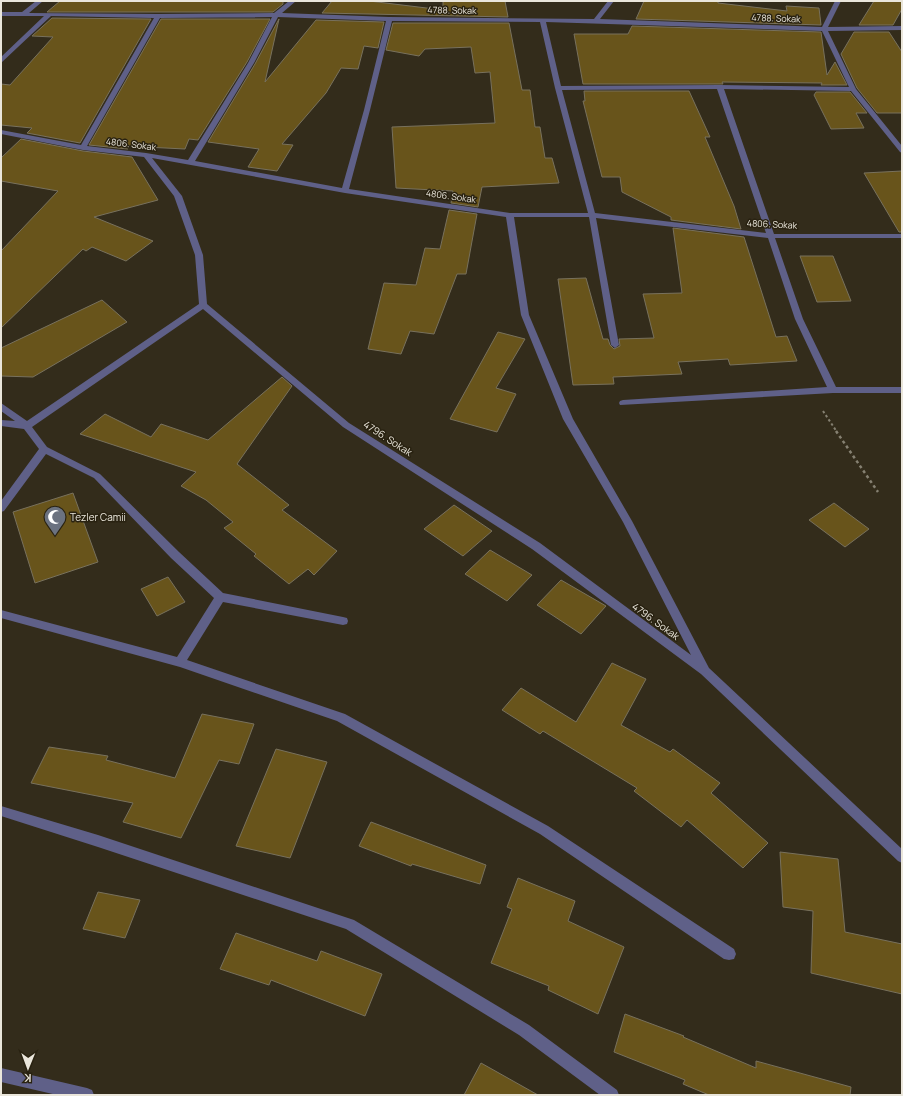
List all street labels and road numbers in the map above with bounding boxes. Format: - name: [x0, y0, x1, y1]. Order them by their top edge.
- street label: 4788. Sokak: [427, 3, 477, 17]
- street label: 4788. Sokak: [751, 11, 801, 25]
- street label: 4806. Sokak: [105, 134, 157, 154]
- street label: 4806. Sokak: [425, 186, 477, 206]
- street label: 4806. Sokak: [746, 216, 798, 232]
- street label: 4796. Sokak: [361, 417, 416, 460]
- street label: 4796. Sokak: [629, 599, 683, 644]

